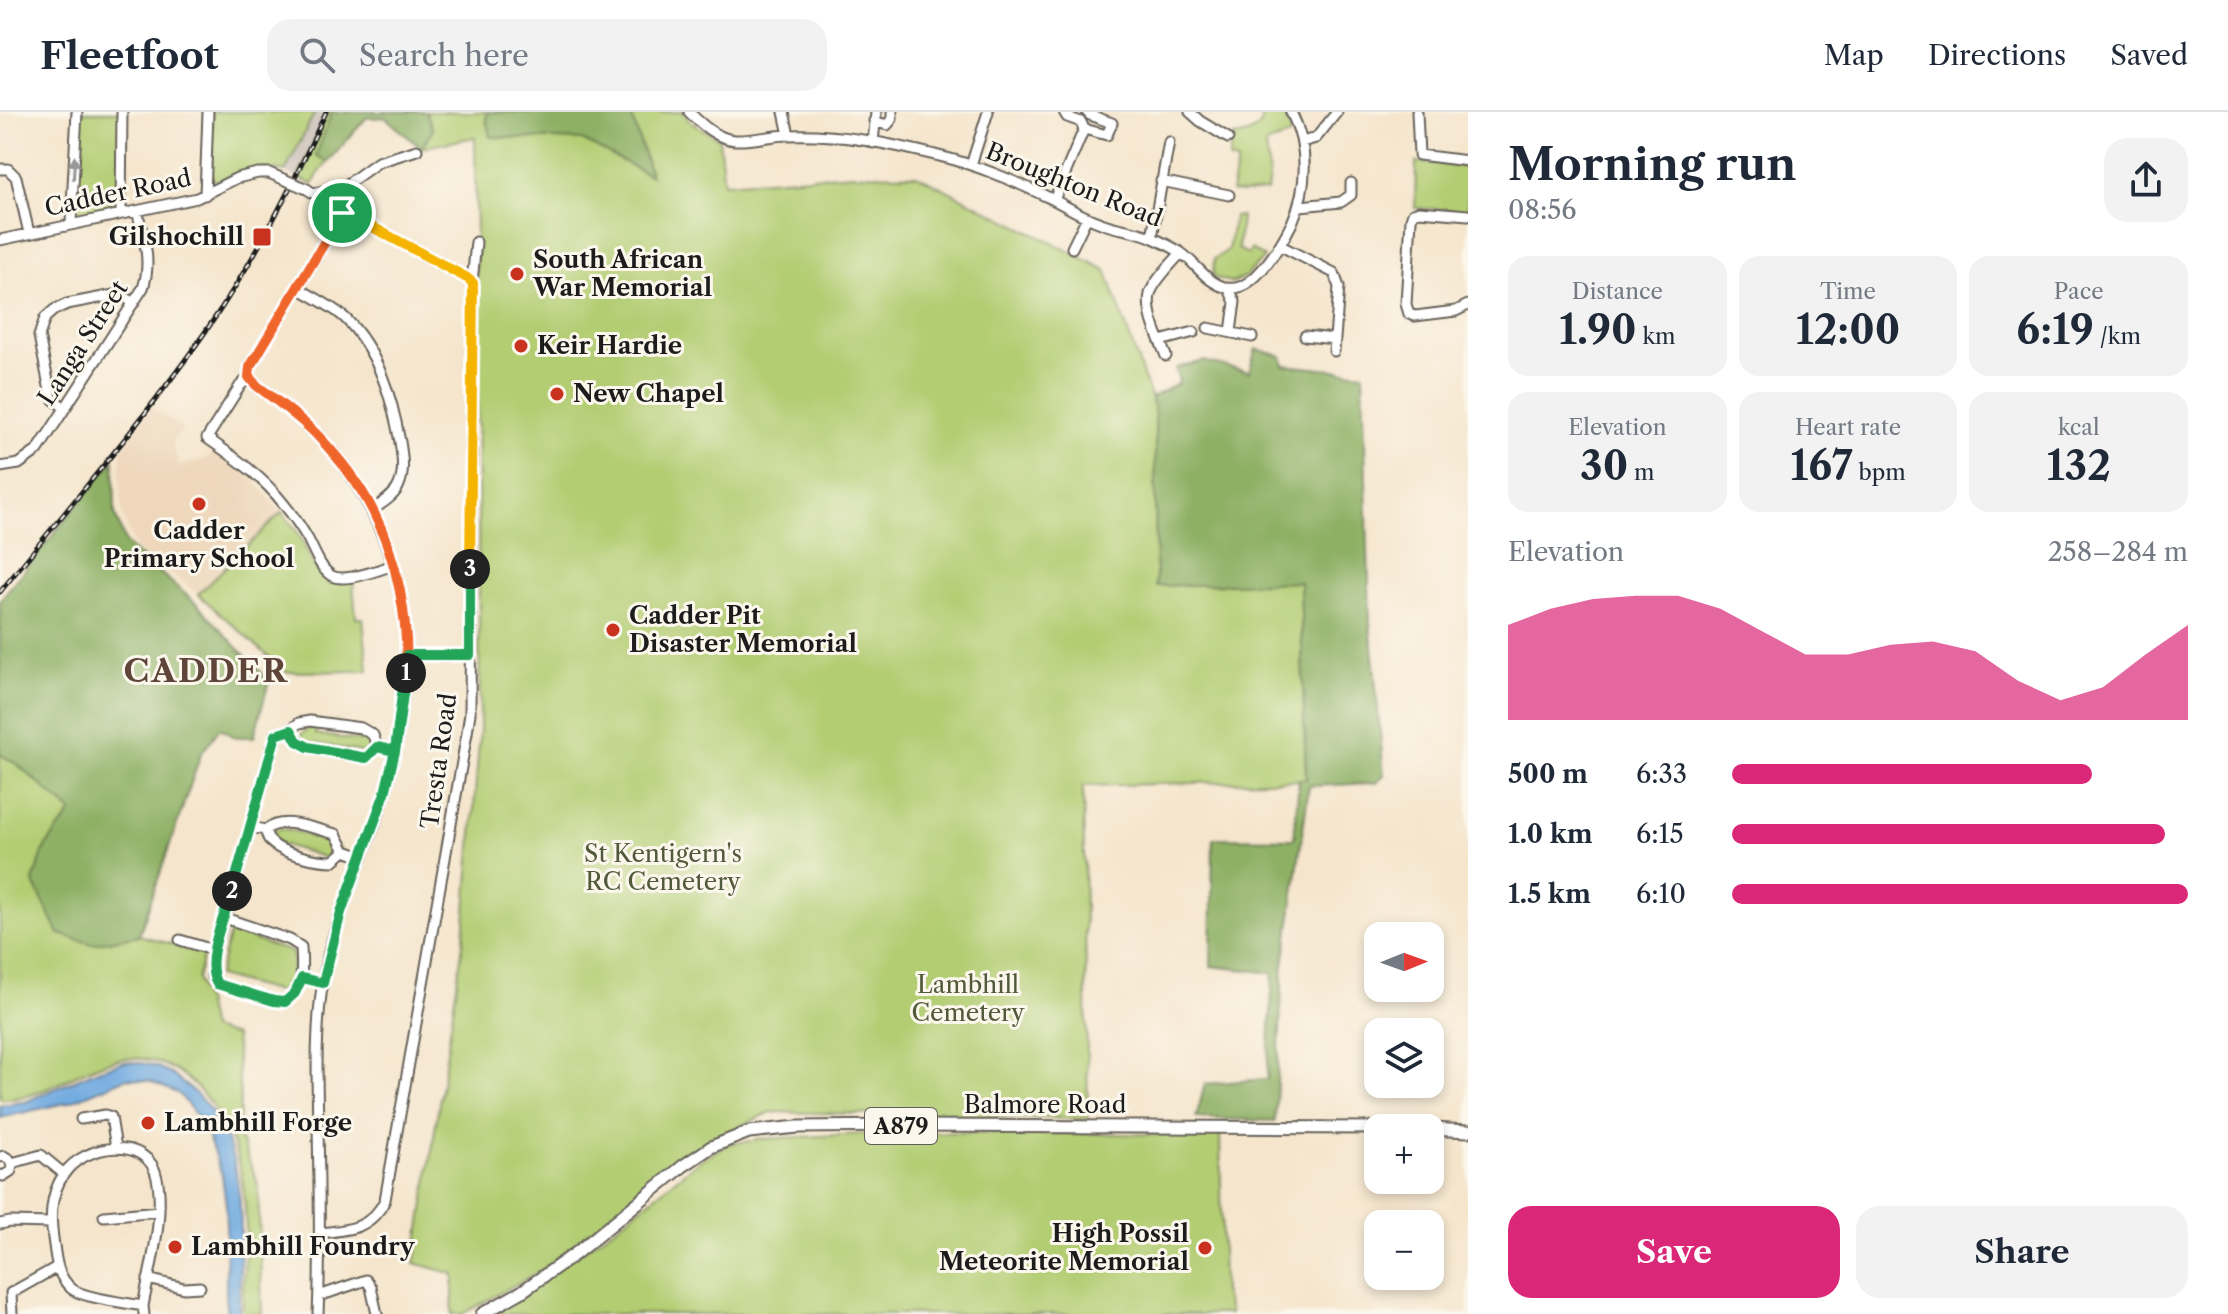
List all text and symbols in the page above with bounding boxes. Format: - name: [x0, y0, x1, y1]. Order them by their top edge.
- search box: [267, 19, 827, 91]
- text: Fleetfoot: [40, 32, 219, 79]
- icon: search: [295, 33, 339, 77]
- text: Search here: [359, 37, 529, 74]
- text: Map: [1824, 38, 1884, 72]
- text: Directions: [1928, 38, 2066, 72]
- text: Saved: [2110, 38, 2188, 72]
- street label: Broughton Road: [982, 136, 1167, 233]
- text: Morning run: [1508, 137, 1797, 191]
- button: share: [2104, 138, 2188, 222]
- one-way arrow: [67, 155, 80, 180]
- street label: Cadder Road: [42, 163, 194, 222]
- pin: [308, 179, 376, 247]
- icon: arrive: [320, 191, 364, 235]
- text: 08:56: [1508, 194, 1577, 226]
- place label: Gilshochill: [109, 222, 244, 251]
- marker: Gilshochill: [251, 226, 273, 248]
- place label: South African War Memorial: [532, 245, 712, 302]
- marker: South African War Memorial: [508, 265, 526, 283]
- street label: Langa Street: [32, 275, 134, 410]
- text: Distance: [1572, 278, 1663, 305]
- text: Time: [1820, 278, 1876, 305]
- text: Pace: [2054, 278, 2104, 305]
- text: 1.90: [1559, 305, 1637, 354]
- text: 12:00: [1796, 305, 1900, 354]
- text: 6:19: [2016, 305, 2094, 354]
- text: km: [1637, 323, 1676, 350]
- text: /km: [2094, 323, 2141, 350]
- place label: Keir Hardie: [537, 331, 682, 360]
- marker: Keir Hardie: [512, 337, 530, 355]
- place label: New Chapel: [573, 379, 724, 408]
- marker: New Chapel: [548, 385, 566, 403]
- text: Elevation: [1568, 414, 1666, 441]
- text: Heart rate: [1795, 414, 1901, 441]
- text: kcal: [2058, 414, 2099, 441]
- text: 30: [1580, 441, 1628, 490]
- text: 167: [1790, 441, 1853, 490]
- text: 132: [2047, 441, 2111, 490]
- text: m: [1628, 459, 1655, 486]
- text: bpm: [1853, 459, 1906, 486]
- marker: Cadder Primary School: [190, 495, 208, 513]
- place label: Cadder Primary School: [104, 516, 294, 573]
- text: Elevation: [1508, 536, 1624, 568]
- text: 258–284 m: [2048, 536, 2188, 568]
- pin: 3: [450, 549, 490, 589]
- text: 3: [464, 555, 476, 582]
- place label: Cadder Pit Disaster Memorial: [629, 601, 857, 658]
- marker: Cadder Pit Disaster Memorial: [604, 621, 622, 639]
- district label: CADDER: [123, 651, 289, 690]
- pin: 1: [386, 653, 426, 693]
- text: 1: [401, 659, 411, 686]
- street label: Tresta Road: [415, 691, 462, 831]
- text: 500 m: [1508, 758, 1588, 790]
- text: 6:33: [1636, 758, 1687, 790]
- text: 1.0 km: [1508, 818, 1593, 850]
- text: 6:15: [1636, 818, 1684, 850]
- park label: St Kentigern's RC Cemetery: [584, 839, 742, 896]
- pin: 2: [212, 871, 252, 911]
- text: 2: [226, 877, 239, 904]
- text: 1.5 km: [1508, 878, 1591, 910]
- text: 6:10: [1636, 878, 1686, 910]
- north arrow: [1364, 922, 1444, 1002]
- map controls: [1364, 922, 1444, 1290]
- park label: Lambhill Cemetery: [911, 970, 1025, 1027]
- button: layers: [1364, 1018, 1444, 1098]
- street label: Balmore Road: [964, 1090, 1127, 1119]
- place label: Lambhill Forge: [164, 1108, 352, 1137]
- road number: A879: [865, 1108, 937, 1144]
- marker: Lambhill Forge: [139, 1114, 157, 1132]
- button: +: [1364, 1114, 1444, 1194]
- button: Save: [1508, 1206, 1840, 1298]
- button: Share: [1856, 1206, 2188, 1298]
- button: −: [1364, 1210, 1444, 1290]
- place label: High Possil Meteorite Memorial: [939, 1219, 1189, 1276]
- place label: Lambhill Foundry: [191, 1232, 416, 1261]
- marker: Lambhill Foundry: [166, 1238, 184, 1256]
- marker: High Possil Meteorite Memorial: [1196, 1239, 1214, 1257]

